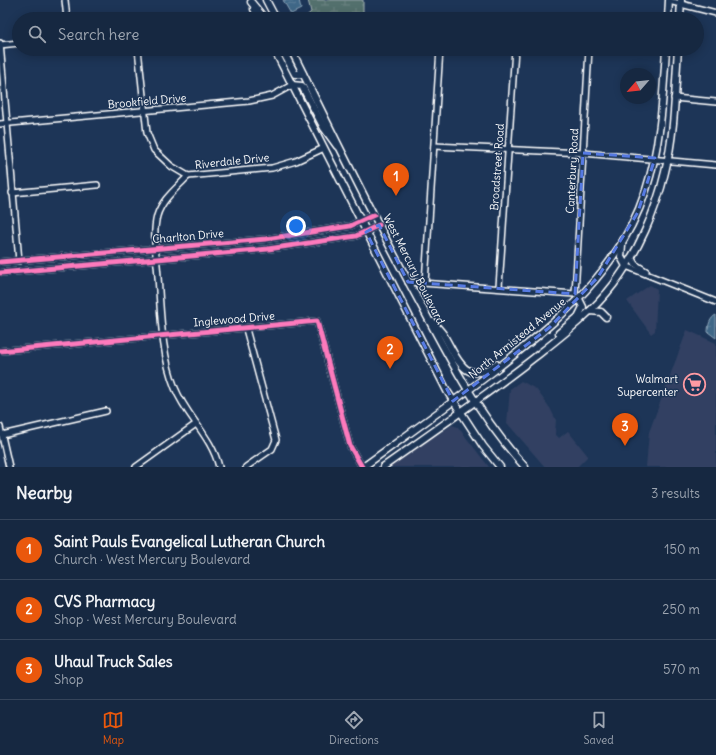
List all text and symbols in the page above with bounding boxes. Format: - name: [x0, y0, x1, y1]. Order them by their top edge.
- search box: [12, 12, 704, 56]
- icon: search: [26, 23, 48, 45]
- text: Search here: [58, 25, 139, 44]
- north arrow: [620, 68, 656, 104]
- street label: Brookfield Drive: [107, 91, 187, 111]
- street label: Broadstreet Road: [487, 122, 507, 211]
- street label: Canterbury Road: [563, 127, 581, 214]
- street label: Riverdale Drive: [194, 150, 270, 172]
- pin: 1: [383, 163, 409, 196]
- street label: West Mercury Boulevard: [380, 211, 448, 327]
- your location: [286, 216, 306, 236]
- street label: Charlton Drive: [152, 226, 224, 246]
- street label: North Armistead Avenue: [465, 294, 569, 382]
- street label: Inglewood Drive: [193, 308, 275, 330]
- pin: 2: [377, 336, 403, 369]
- place label: Walmart Supercenter: [617, 372, 679, 399]
- supermarket icon: Walmart Supercenter: [681, 372, 707, 398]
- pin: 3: [612, 413, 638, 446]
- text: Nearby: [16, 482, 72, 504]
- text: 3 results: [651, 485, 700, 502]
- text: Saint Pauls Evangelical Lutheran Church: [54, 532, 325, 551]
- text: 1: [26, 541, 32, 558]
- text: 150 m: [664, 541, 700, 558]
- text: Church · West Mercury Boulevard: [54, 551, 250, 568]
- text: CVS Pharmacy: [54, 592, 155, 611]
- text: 2: [25, 601, 33, 618]
- text: 250 m: [662, 601, 700, 618]
- text: Shop · West Mercury Boulevard: [54, 611, 237, 628]
- text: Uhaul Truck Sales: [54, 652, 173, 671]
- text: 3: [25, 661, 33, 678]
- text: 570 m: [663, 661, 700, 678]
- text: Shop: [54, 671, 83, 688]
- tab: Map: [102, 709, 124, 747]
- tab: Directions: [329, 709, 379, 747]
- tab: Saved: [583, 709, 614, 747]

